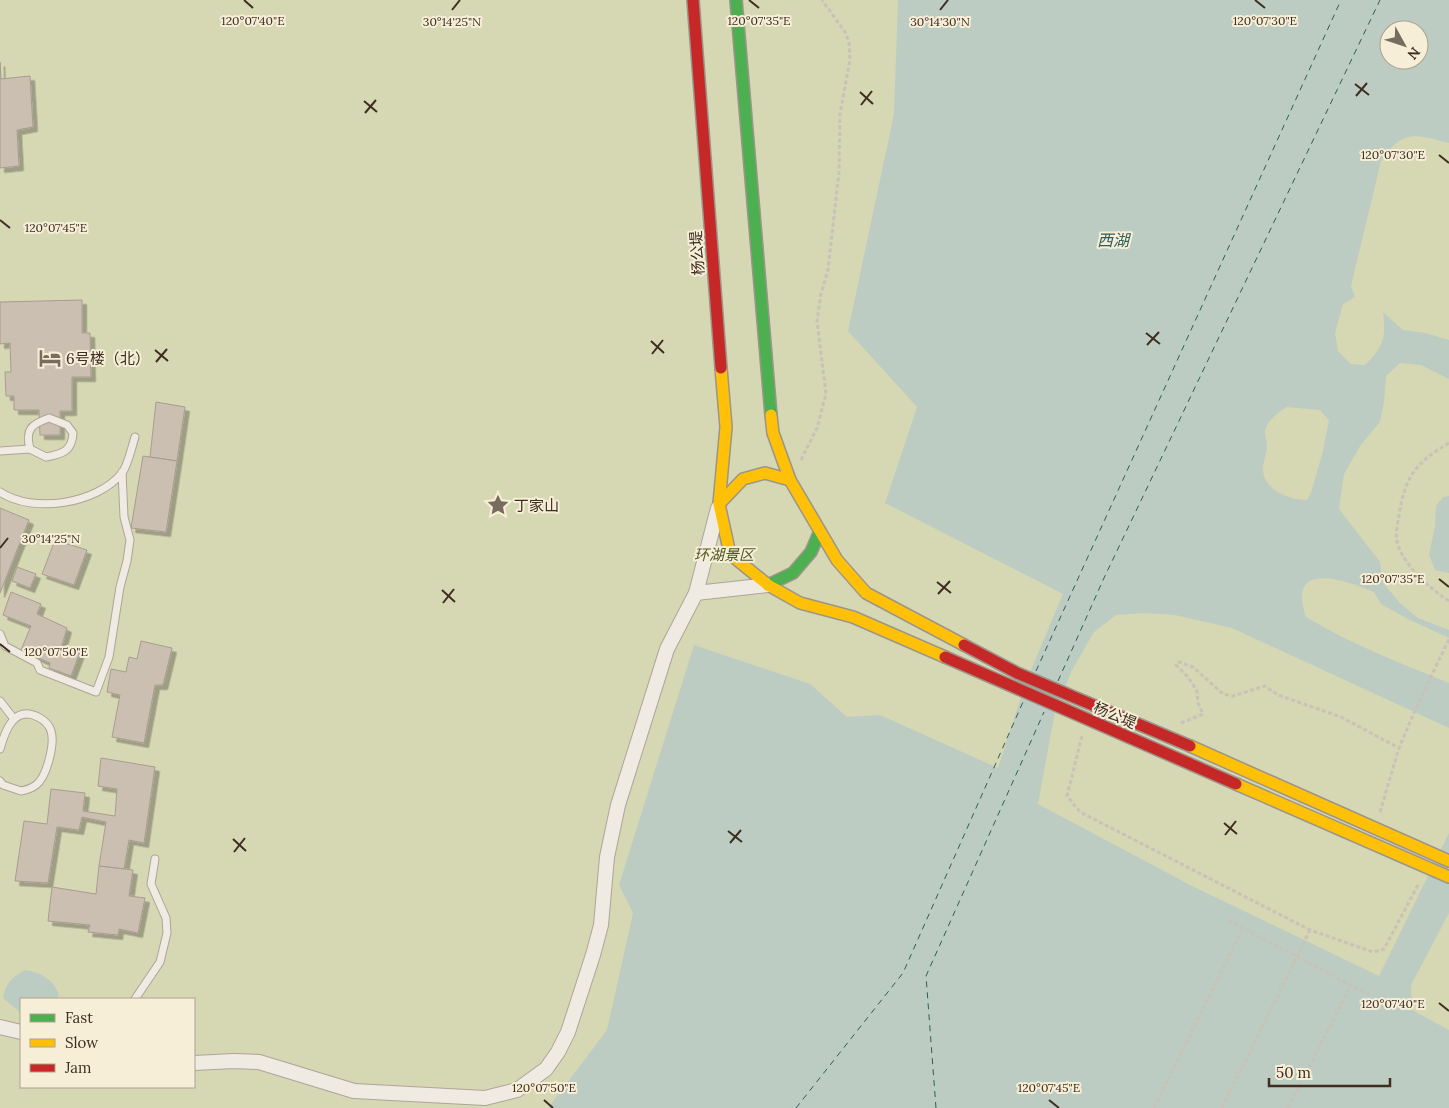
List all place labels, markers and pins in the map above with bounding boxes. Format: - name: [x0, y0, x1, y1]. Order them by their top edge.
- hotel icon: 6号楼（北）: [37, 345, 63, 371]
- place label: 6号楼（北）: [66, 349, 150, 368]
- place icon: 丁家山: [485, 492, 511, 518]
- place label: 丁家山: [514, 496, 559, 515]

